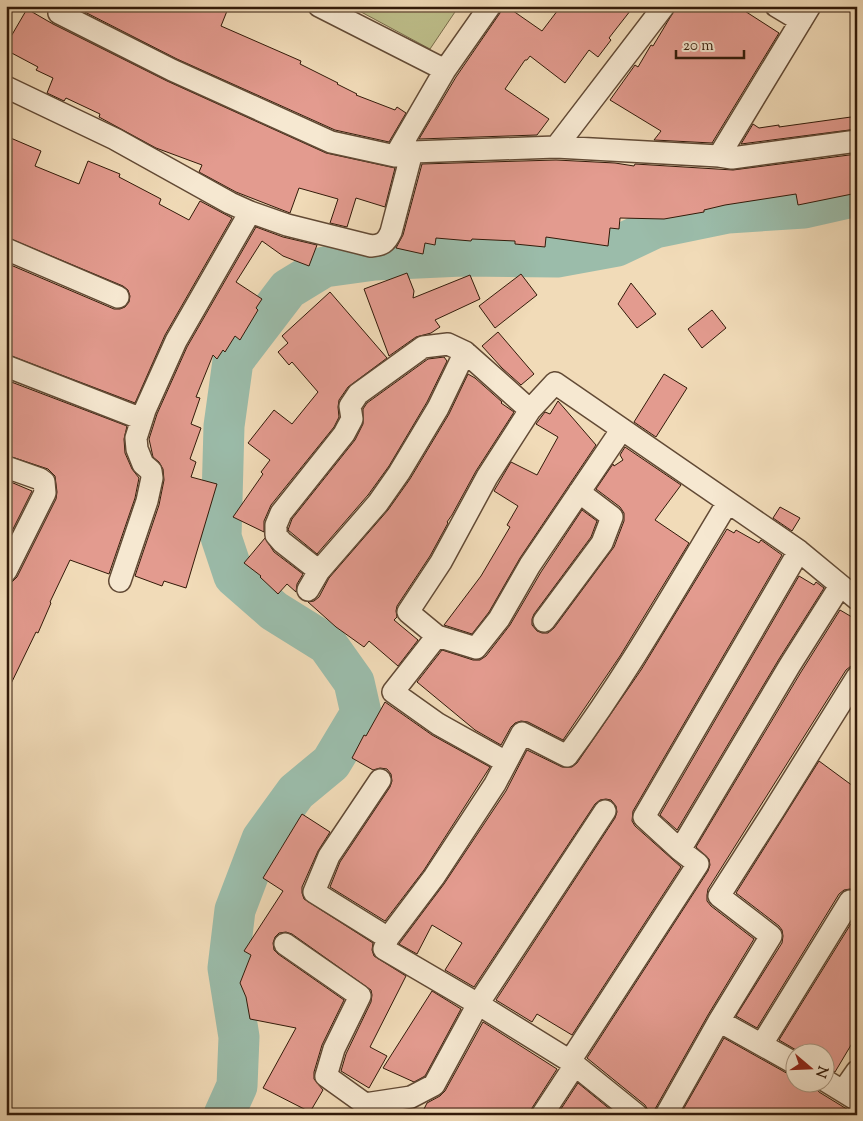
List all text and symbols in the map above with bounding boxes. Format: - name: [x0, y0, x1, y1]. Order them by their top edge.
- scale bar: [676, 28, 743, 60]
- text: 20 m: [683, 36, 714, 57]
- north arrow: [786, 1044, 836, 1094]
- text: N: [809, 1063, 832, 1080]

